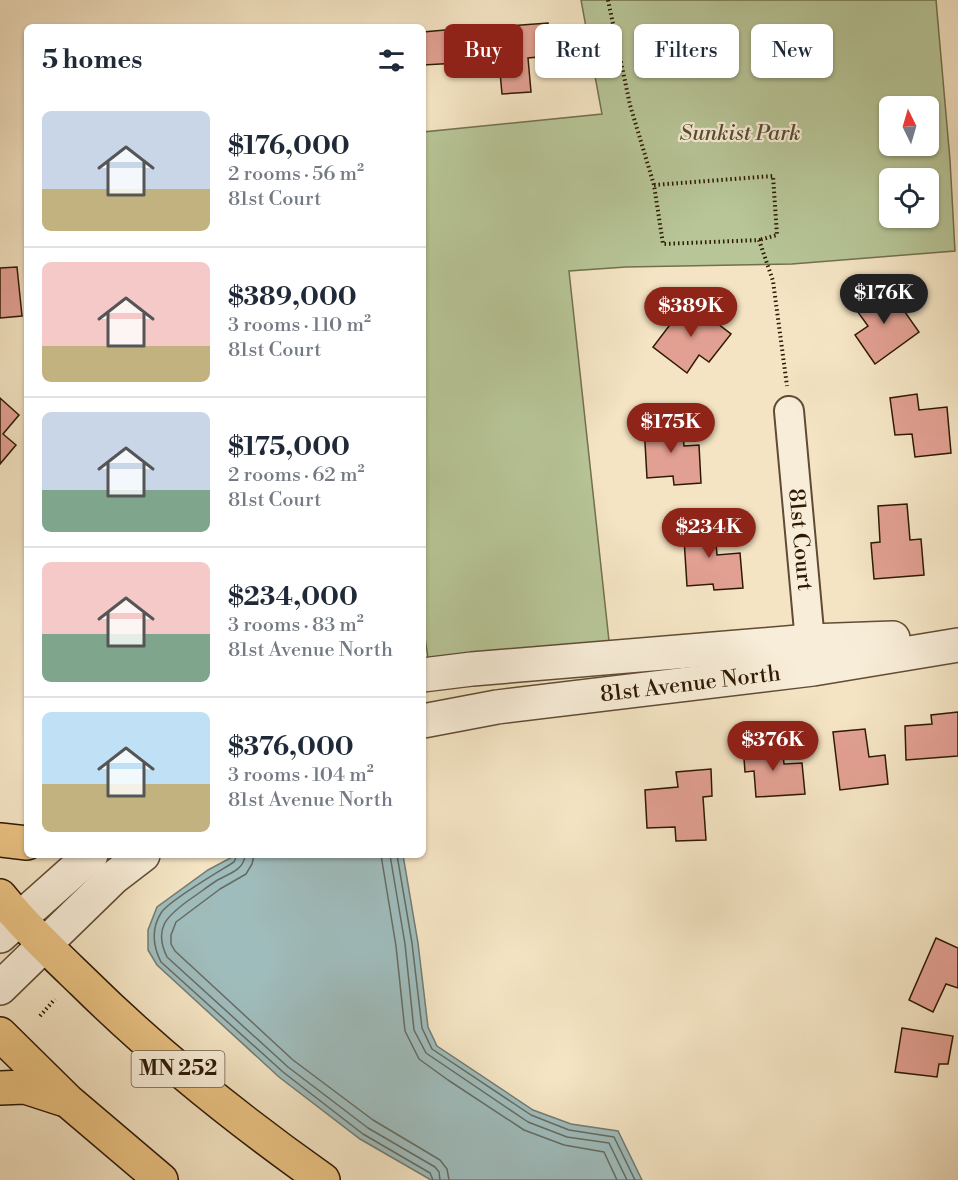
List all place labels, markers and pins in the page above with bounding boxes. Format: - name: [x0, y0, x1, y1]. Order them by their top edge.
- pin: $176K: [842, 274, 926, 325]
- pin: $389K: [649, 287, 733, 338]
- pin: $175K: [629, 403, 713, 454]
- pin: $234K: [667, 508, 751, 559]
- pin: $376K: [731, 721, 815, 772]

